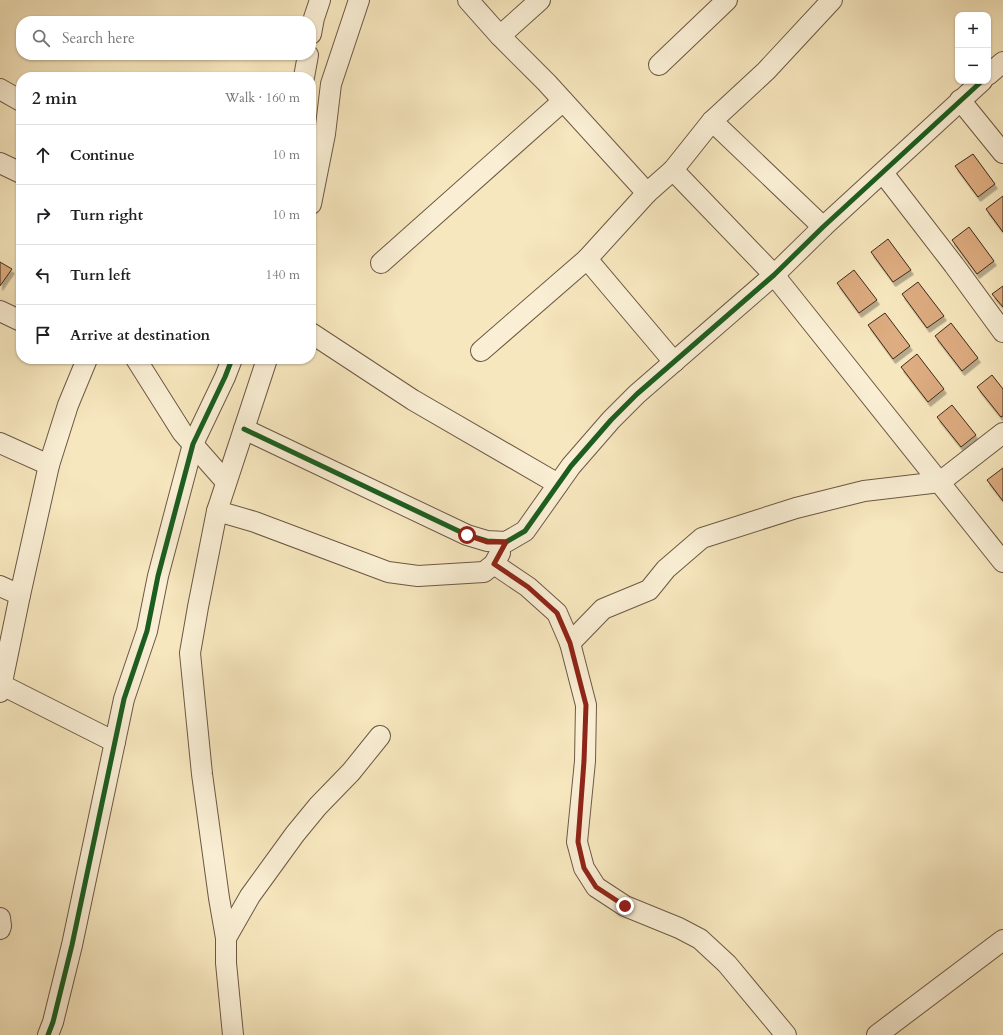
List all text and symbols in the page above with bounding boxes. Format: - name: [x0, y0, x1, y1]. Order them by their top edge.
- map controls: [955, 12, 991, 84]
- button: +: [955, 12, 991, 48]
- search box: [16, 16, 316, 60]
- icon: search: [30, 27, 52, 49]
- text: Search here: [62, 28, 135, 48]
- button: −: [955, 48, 991, 84]
- text: 2 min: [32, 87, 77, 110]
- text: Walk · 160 m: [225, 89, 300, 107]
- icon: ahead: [32, 144, 54, 166]
- text: Continue: [70, 145, 135, 165]
- text: 10 m: [272, 146, 300, 164]
- icon: right: [32, 204, 54, 226]
- text: Turn right: [70, 205, 143, 225]
- text: 10 m: [272, 206, 300, 224]
- icon: left: [32, 264, 54, 286]
- text: Turn left: [70, 265, 131, 285]
- text: 140 m: [266, 266, 300, 284]
- icon: arrive: [32, 324, 54, 346]
- text: Arrive at destination: [70, 325, 210, 345]
- route start: [458, 526, 476, 544]
- route end: [616, 897, 634, 915]

